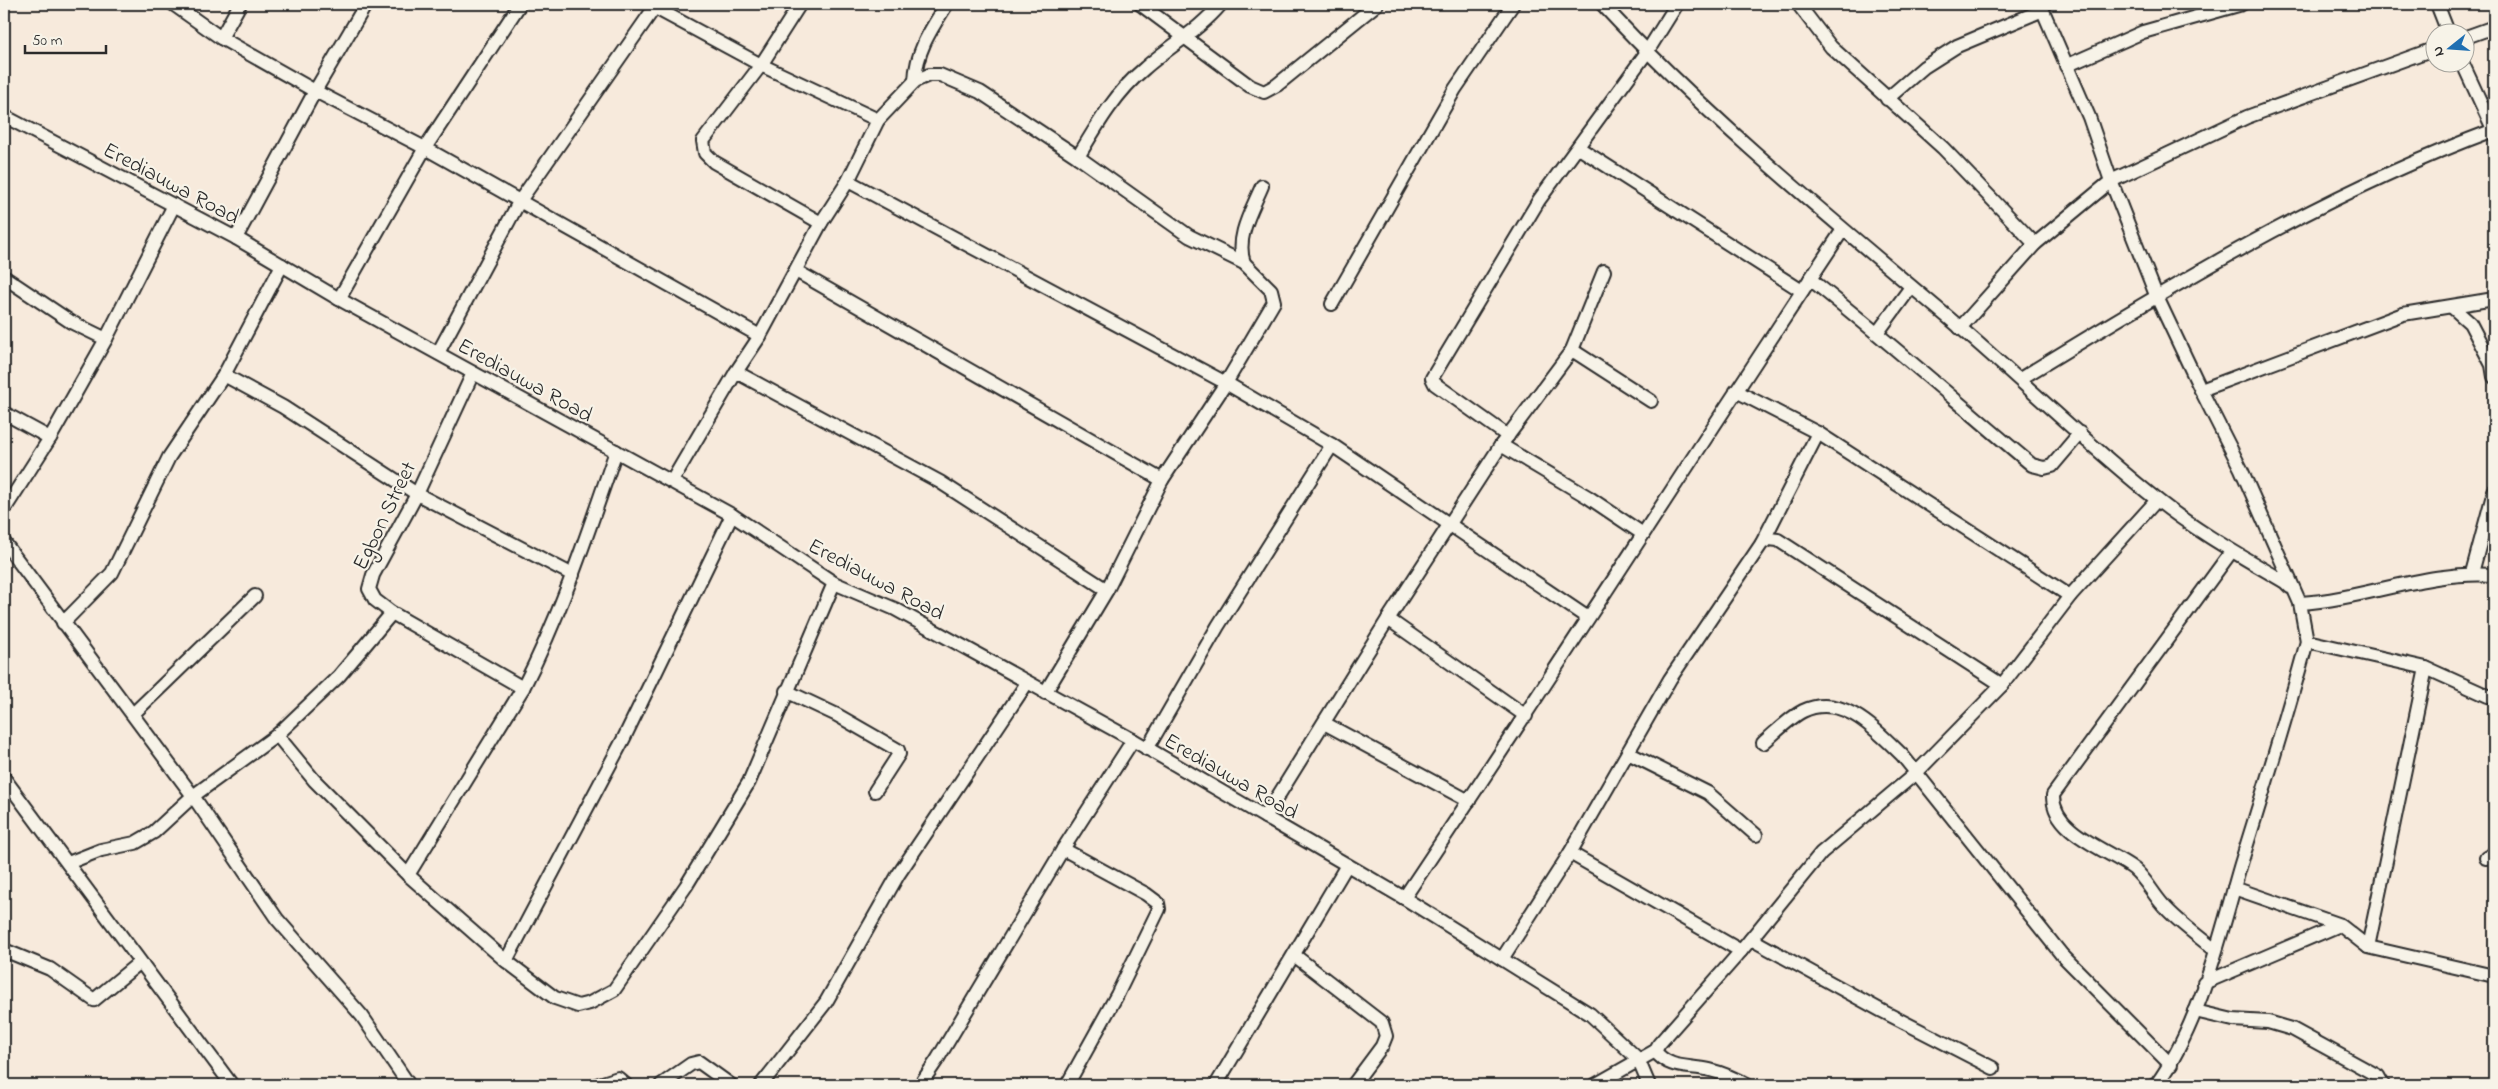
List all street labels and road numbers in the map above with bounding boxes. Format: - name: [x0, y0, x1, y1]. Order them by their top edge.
- street label: Erediauwa Road: [97, 135, 245, 234]
- street label: Erediauwa Road: [451, 331, 598, 432]
- street label: Egbon Street: [346, 456, 427, 576]
- street label: Erediauwa Road: [802, 531, 950, 630]
- street label: Erediauwa Road: [1157, 726, 1304, 829]

